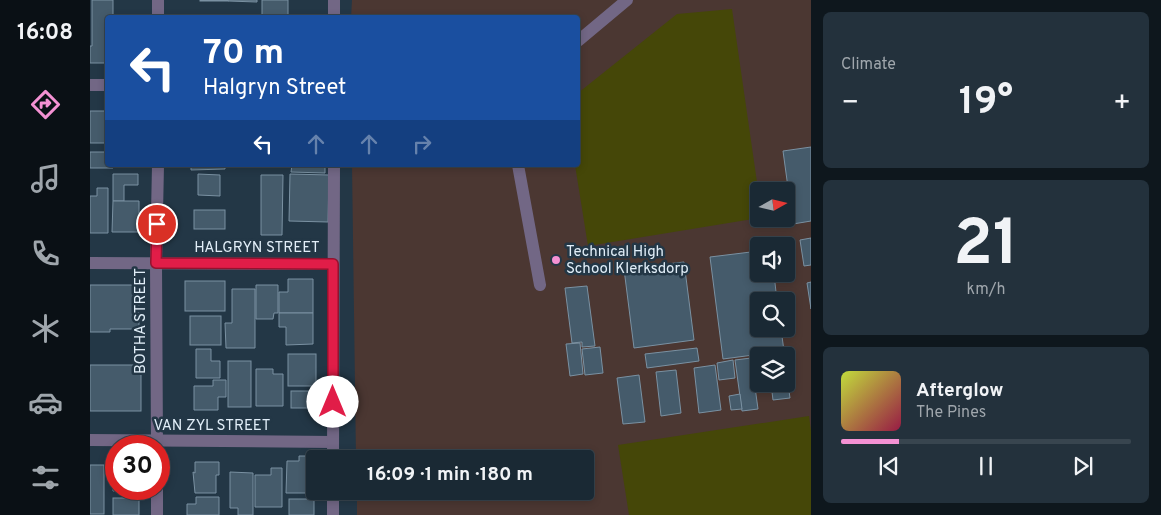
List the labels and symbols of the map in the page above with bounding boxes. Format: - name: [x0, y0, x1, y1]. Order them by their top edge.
- north arrow: [750, 182, 795, 228]
- pin: [136, 203, 178, 245]
- street label: HALGRYN STREET: [194, 239, 320, 258]
- place label: Technical High School Klerksdorp: [566, 243, 689, 279]
- marker: Technical High School Klerksdorp: [550, 254, 562, 266]
- street label: BOTHA STREET: [132, 268, 151, 374]
- position arrow: [306, 375, 358, 427]
- street label: VAN ZYL STREET: [153, 417, 271, 436]
- speed limit sign: 30: [105, 435, 170, 500]

